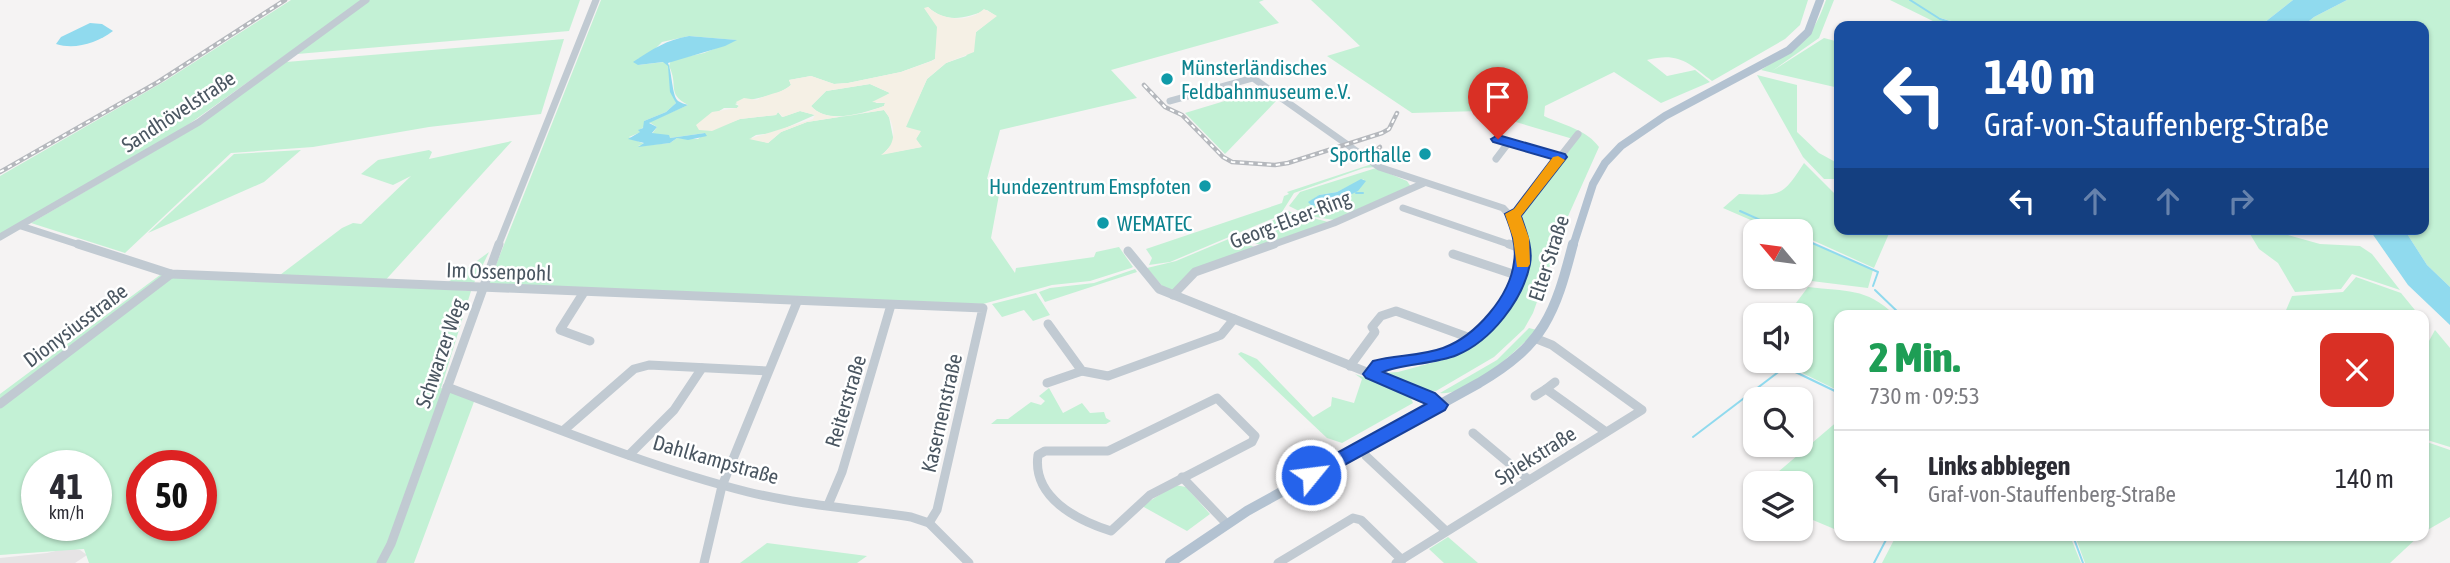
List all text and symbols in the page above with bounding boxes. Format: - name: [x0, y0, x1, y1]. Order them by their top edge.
- text: 140 m: [1984, 48, 2095, 104]
- icon: left: [1869, 49, 1960, 140]
- place label: Münsterländisches Feldbahnmuseum e.V.: [1181, 55, 1351, 103]
- street label: Sandhövelstraße: [117, 65, 239, 157]
- pin: [1468, 67, 1528, 139]
- marker: Münsterländisches Feldbahnmuseum e.V.: [1159, 71, 1175, 87]
- icon: arrive: [1479, 78, 1517, 116]
- text: Graf-von-Stauffenberg-Straße: [1984, 106, 2329, 143]
- place label: Sporthalle: [1330, 142, 1411, 166]
- marker: Sporthalle: [1417, 146, 1433, 162]
- place label: Hundezentrum Emspfoten: [989, 174, 1191, 198]
- marker: Hundezentrum Emspfoten: [1197, 178, 1213, 194]
- icon: left: [2003, 182, 2041, 220]
- icon: ahead: [2076, 182, 2114, 220]
- icon: ahead: [2149, 182, 2187, 220]
- icon: right: [2222, 182, 2260, 220]
- street label: Georg-Elser-Ring: [1226, 185, 1354, 253]
- place label: WEMATEC: [1117, 211, 1193, 235]
- street label: Elter Straße: [1523, 212, 1573, 304]
- marker: WEMATEC: [1095, 215, 1111, 231]
- north arrow: [1743, 219, 1813, 289]
- map controls: [1743, 219, 1813, 541]
- street label: Im Ossenpohl: [446, 257, 553, 285]
- street label: Dionysiusstraße: [18, 278, 132, 372]
- street label: Schwarzer Weg: [410, 295, 470, 411]
- button: sound: [1743, 303, 1813, 373]
- text: 2 Min.: [1869, 333, 1960, 381]
- button: close: [2320, 333, 2394, 407]
- street label: Kasernenstraße: [916, 351, 966, 475]
- street label: Reiterstraße: [820, 352, 870, 450]
- text: 730 m · 09:53: [1869, 383, 1980, 409]
- button: search: [1743, 387, 1813, 457]
- street label: Spiekstraße: [1490, 421, 1580, 489]
- street label: Dahlkampstraße: [650, 430, 782, 488]
- position arrow: [1274, 438, 1348, 512]
- speed limit sign: 50: [126, 450, 217, 541]
- text: Links abbiegen: [1928, 451, 2070, 481]
- icon: left: [1869, 460, 1907, 498]
- text: 140 m: [2335, 464, 2394, 494]
- text: 41: [50, 466, 83, 506]
- button: layers: [1743, 471, 1813, 541]
- text: Graf-von-Stauffenberg-Straße: [1928, 481, 2176, 507]
- text: km/h: [49, 502, 84, 523]

